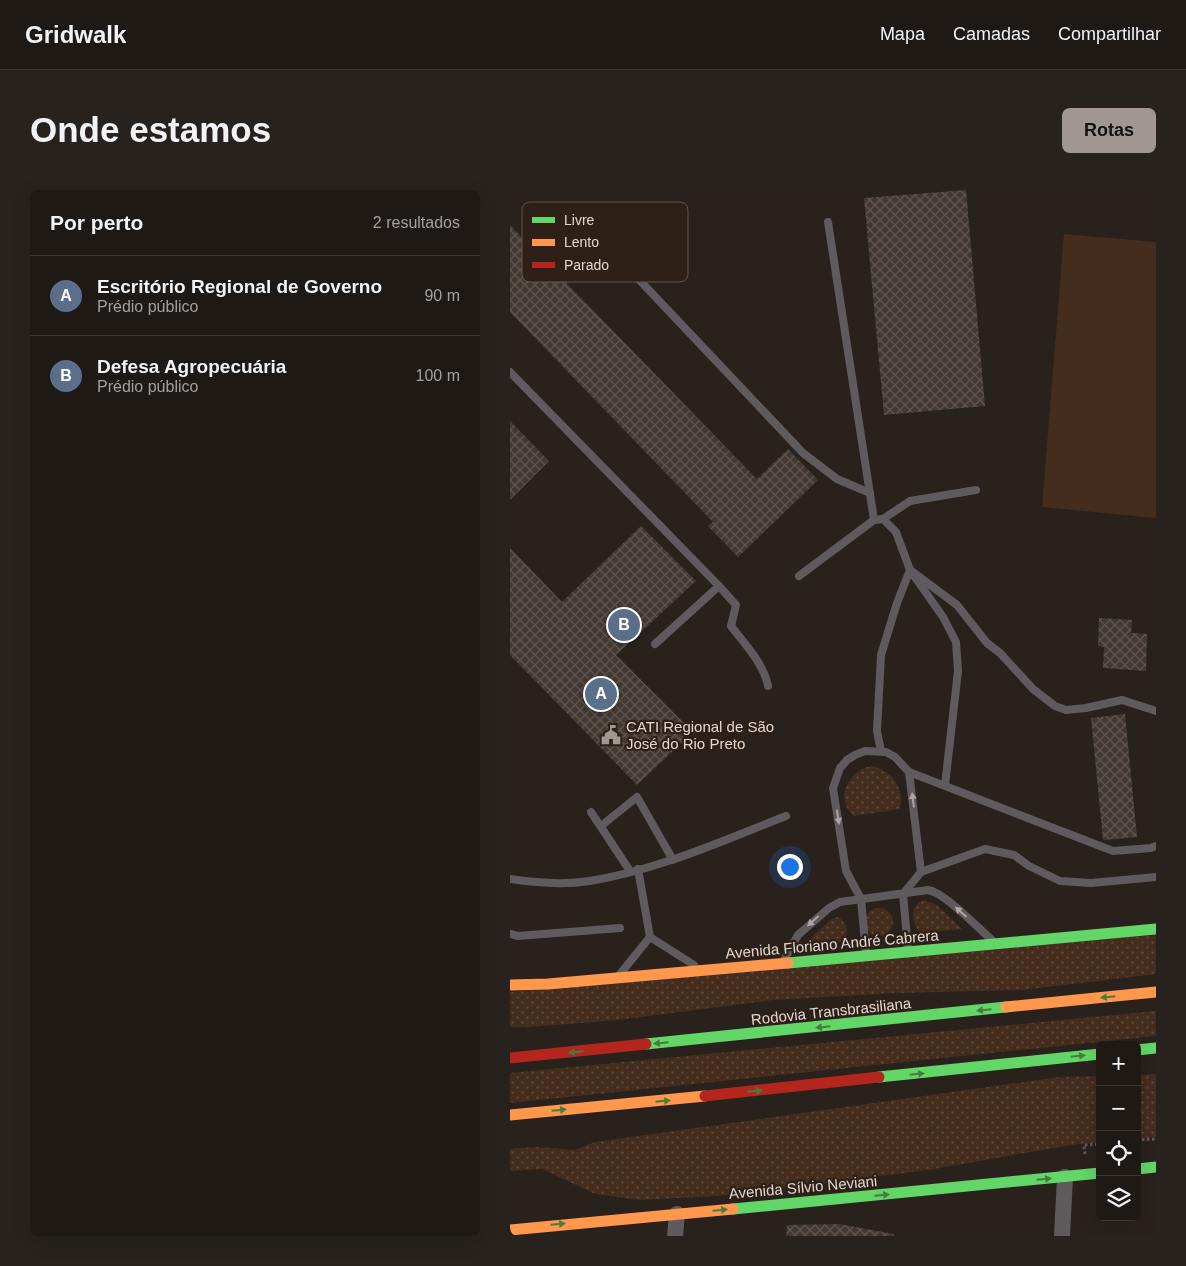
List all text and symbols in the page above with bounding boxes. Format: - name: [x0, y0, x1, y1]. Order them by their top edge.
- text: Gridwalk: [25, 21, 126, 48]
- text: Mapa: [880, 24, 925, 44]
- text: Camadas: [953, 24, 1030, 44]
- text: Compartilhar: [1058, 24, 1161, 44]
- button: Rotas: [1062, 108, 1156, 153]
- text: Onde estamos: [30, 110, 271, 149]
- legend: [522, 202, 688, 282]
- text: Por perto: [50, 211, 143, 234]
- text: Livre: [564, 212, 595, 228]
- text: 2 resultados: [373, 214, 460, 231]
- text: Lento: [564, 234, 599, 250]
- text: Parado: [564, 257, 609, 273]
- text: Escritório Regional de Governo: [97, 276, 382, 297]
- text: A: [60, 287, 72, 304]
- text: 90 m: [424, 287, 460, 304]
- text: Prédio público: [97, 298, 198, 315]
- text: Defesa Agropecuária: [97, 356, 286, 377]
- text: B: [60, 367, 72, 384]
- text: 100 m: [416, 367, 460, 384]
- text: Prédio público: [97, 378, 198, 395]
- pin: B: [608, 606, 640, 644]
- pin: A: [585, 675, 617, 713]
- place label: CATI Regional de São José do Rio Preto: [626, 718, 774, 752]
- public building icon: CATI Regional de São José do Rio Preto: [600, 724, 622, 746]
- one-way arrow: [909, 792, 917, 808]
- one-way arrow: [834, 809, 842, 825]
- your location: [777, 854, 803, 880]
- one-way arrow: [955, 906, 967, 918]
- one-way arrow: [807, 916, 820, 927]
- street label: Avenida Floriano André Cabrera: [725, 926, 940, 962]
- street label: Rodovia Transbrasiliana: [750, 994, 913, 1028]
- one-way arrow: [1099, 994, 1115, 1002]
- one-way arrow: [976, 1006, 992, 1014]
- one-way arrow: [814, 1023, 830, 1031]
- one-way arrow: [653, 1039, 669, 1047]
- map controls: [1096, 1041, 1141, 1221]
- button: +: [1096, 1041, 1141, 1086]
- one-way arrow: [568, 1048, 584, 1056]
- one-way arrow: [1071, 1052, 1087, 1060]
- one-way arrow: [909, 1070, 925, 1078]
- button: −: [1096, 1086, 1141, 1131]
- one-way arrow: [747, 1087, 763, 1095]
- one-way arrow: [655, 1097, 671, 1105]
- one-way arrow: [551, 1106, 567, 1114]
- button: locate: [1096, 1131, 1141, 1176]
- street label: Avenida Sílvio Neviani: [728, 1172, 878, 1202]
- one-way arrow: [1036, 1175, 1052, 1183]
- button: layers: [1096, 1176, 1141, 1221]
- one-way arrow: [874, 1190, 890, 1198]
- one-way arrow: [712, 1206, 728, 1214]
- one-way arrow: [551, 1220, 567, 1228]

